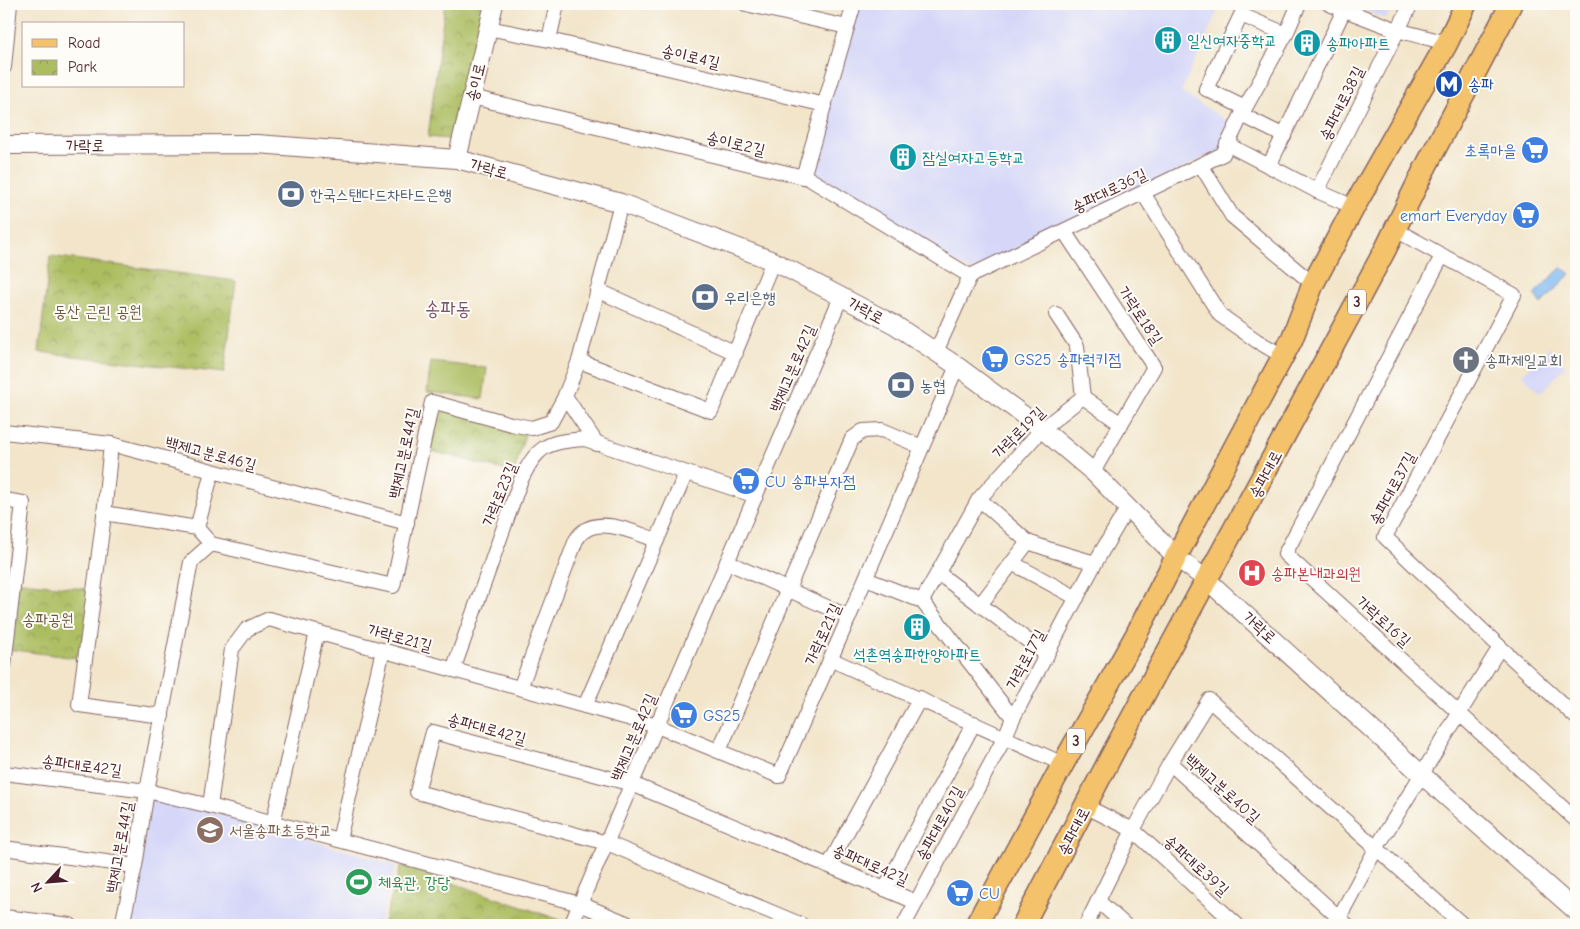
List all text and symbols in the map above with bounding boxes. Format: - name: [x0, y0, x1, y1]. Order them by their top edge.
- legend: [22, 22, 185, 88]
- building icon: 일신여자중학교: [1153, 25, 1183, 55]
- building icon: 송파아파트: [1292, 28, 1322, 58]
- place label: 일신여자중학교: [1187, 32, 1277, 50]
- text: Road: [68, 34, 100, 52]
- place label: 송파아파트: [1326, 35, 1390, 53]
- street label: 송이로4길: [660, 42, 722, 72]
- text: Park: [68, 58, 97, 76]
- street label: 송이로: [463, 61, 489, 103]
- street label: 송파대로38길: [1316, 63, 1368, 144]
- metro station icon: 송파: [1434, 69, 1464, 99]
- place label: 송파: [1468, 76, 1494, 94]
- street label: 송이로2길: [705, 128, 767, 160]
- supermarket icon: 초록마을: [1520, 135, 1550, 165]
- street label: 가락로: [66, 137, 104, 155]
- building icon: 잠실여자고등학교: [888, 142, 918, 172]
- place label: 초록마을: [1465, 142, 1516, 160]
- place label: 잠실여자고등학교: [922, 149, 1025, 167]
- street label: 가락로: [468, 155, 510, 183]
- street label: 송파대로36길: [1069, 165, 1150, 217]
- bank icon: 한국스탠다드차타드은행: [276, 179, 306, 209]
- place label: 한국스탠다드차타드은행: [310, 186, 452, 204]
- supermarket icon: emart Everyday: [1511, 200, 1541, 230]
- place label: emart Everyday: [1400, 207, 1508, 225]
- bank icon: 우리은행: [690, 282, 720, 312]
- street label: 가락로18길: [1114, 283, 1166, 348]
- place label: 우리은행: [724, 289, 776, 307]
- road number: 3: [1348, 290, 1366, 314]
- street label: 가락로: [844, 294, 887, 328]
- district label: 송파동: [425, 298, 471, 320]
- park label: 동산 근린 공원: [54, 303, 142, 321]
- street label: 백제고분로42길: [766, 322, 819, 415]
- supermarket icon: GS25 송파럭키점: [980, 344, 1010, 374]
- church icon: 송파제일교회: [1451, 345, 1481, 375]
- place label: GS25 송파럭키점: [1014, 351, 1121, 369]
- place label: 송파제일교회: [1485, 352, 1562, 370]
- bank icon: 농협: [886, 370, 916, 400]
- place label: 농협: [920, 377, 946, 395]
- street label: 가락로19길: [989, 403, 1049, 463]
- street label: 백제고분로44길: [386, 406, 422, 500]
- street label: 백제고분로46길: [163, 433, 258, 475]
- street label: 송파대로: [1246, 448, 1286, 501]
- street label: 송파대로37길: [1366, 449, 1420, 528]
- street label: 가락로23길: [479, 459, 521, 529]
- supermarket icon: CU 송파부자점: [731, 466, 761, 496]
- place label: CU 송파부자점: [765, 473, 856, 491]
- hospital icon: 송파본내과의원: [1237, 558, 1267, 588]
- place label: 송파본내과의원: [1271, 565, 1361, 583]
- street label: 가락로16길: [1353, 593, 1414, 651]
- street label: 가락로21길: [801, 600, 845, 668]
- street label: 가락로: [1239, 608, 1280, 647]
- park label: 송파공원: [22, 611, 74, 629]
- building icon: 석촌역송파한양아파트: [902, 612, 932, 642]
- street label: 가락로21길: [365, 621, 434, 655]
- street label: 가락로17길: [1003, 626, 1049, 693]
- place label: 석촌역송파한양아파트: [853, 646, 981, 664]
- street label: 백제고분로42길: [607, 691, 660, 784]
- supermarket icon: GS25: [669, 700, 699, 730]
- place label: GS25: [703, 707, 740, 725]
- street label: 송파대로42길: [446, 710, 528, 748]
- road number: 3: [1067, 728, 1085, 754]
- street label: 백제고분로40길: [1181, 750, 1264, 827]
- street label: 송파대로42길: [41, 752, 123, 780]
- street label: 송파대로40길: [913, 783, 967, 864]
- street label: 백제고분로44길: [103, 800, 137, 894]
- street label: 송파대로: [1054, 804, 1094, 858]
- school or university icon: 서울송파초등학교: [195, 815, 225, 845]
- place label: 서울송파초등학교: [229, 822, 332, 840]
- street label: 송파대로39길: [1160, 832, 1233, 900]
- street label: 송파대로42길: [830, 841, 911, 889]
- north arrow: [22, 856, 72, 906]
- sports icon: 체육관, 강당: [344, 867, 374, 897]
- place label: 체육관, 강당: [378, 874, 450, 892]
- supermarket icon: CU: [945, 878, 975, 908]
- text: N: [27, 880, 46, 895]
- place label: CU: [979, 885, 1000, 903]

